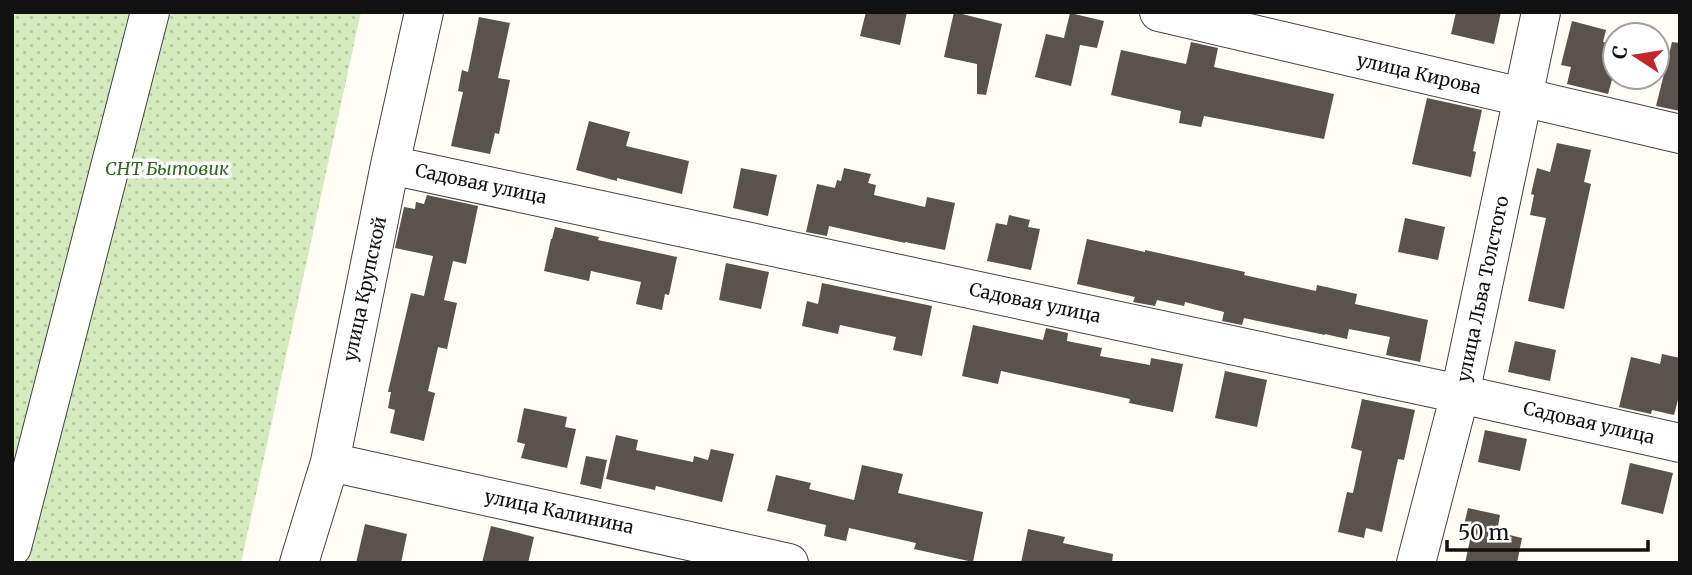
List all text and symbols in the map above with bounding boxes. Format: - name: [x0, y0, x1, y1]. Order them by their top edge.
- north arrow: [1601, 21, 1671, 91]
- text: С: [1606, 44, 1632, 61]
- street label: улица Кирова: [1355, 48, 1484, 99]
- park label: СНТ Бытовик: [105, 157, 229, 180]
- street label: Садовая улица: [413, 158, 549, 209]
- street label: улица Льва Толстого: [1452, 194, 1513, 384]
- street label: улица Крупской: [338, 214, 391, 364]
- street label: Садовая улица: [967, 277, 1103, 328]
- street label: Садовая улица: [1521, 396, 1657, 449]
- street label: улица Калинина: [482, 484, 636, 539]
- scale bar: [1447, 508, 1648, 552]
- text: 50 m: [1458, 519, 1509, 546]

